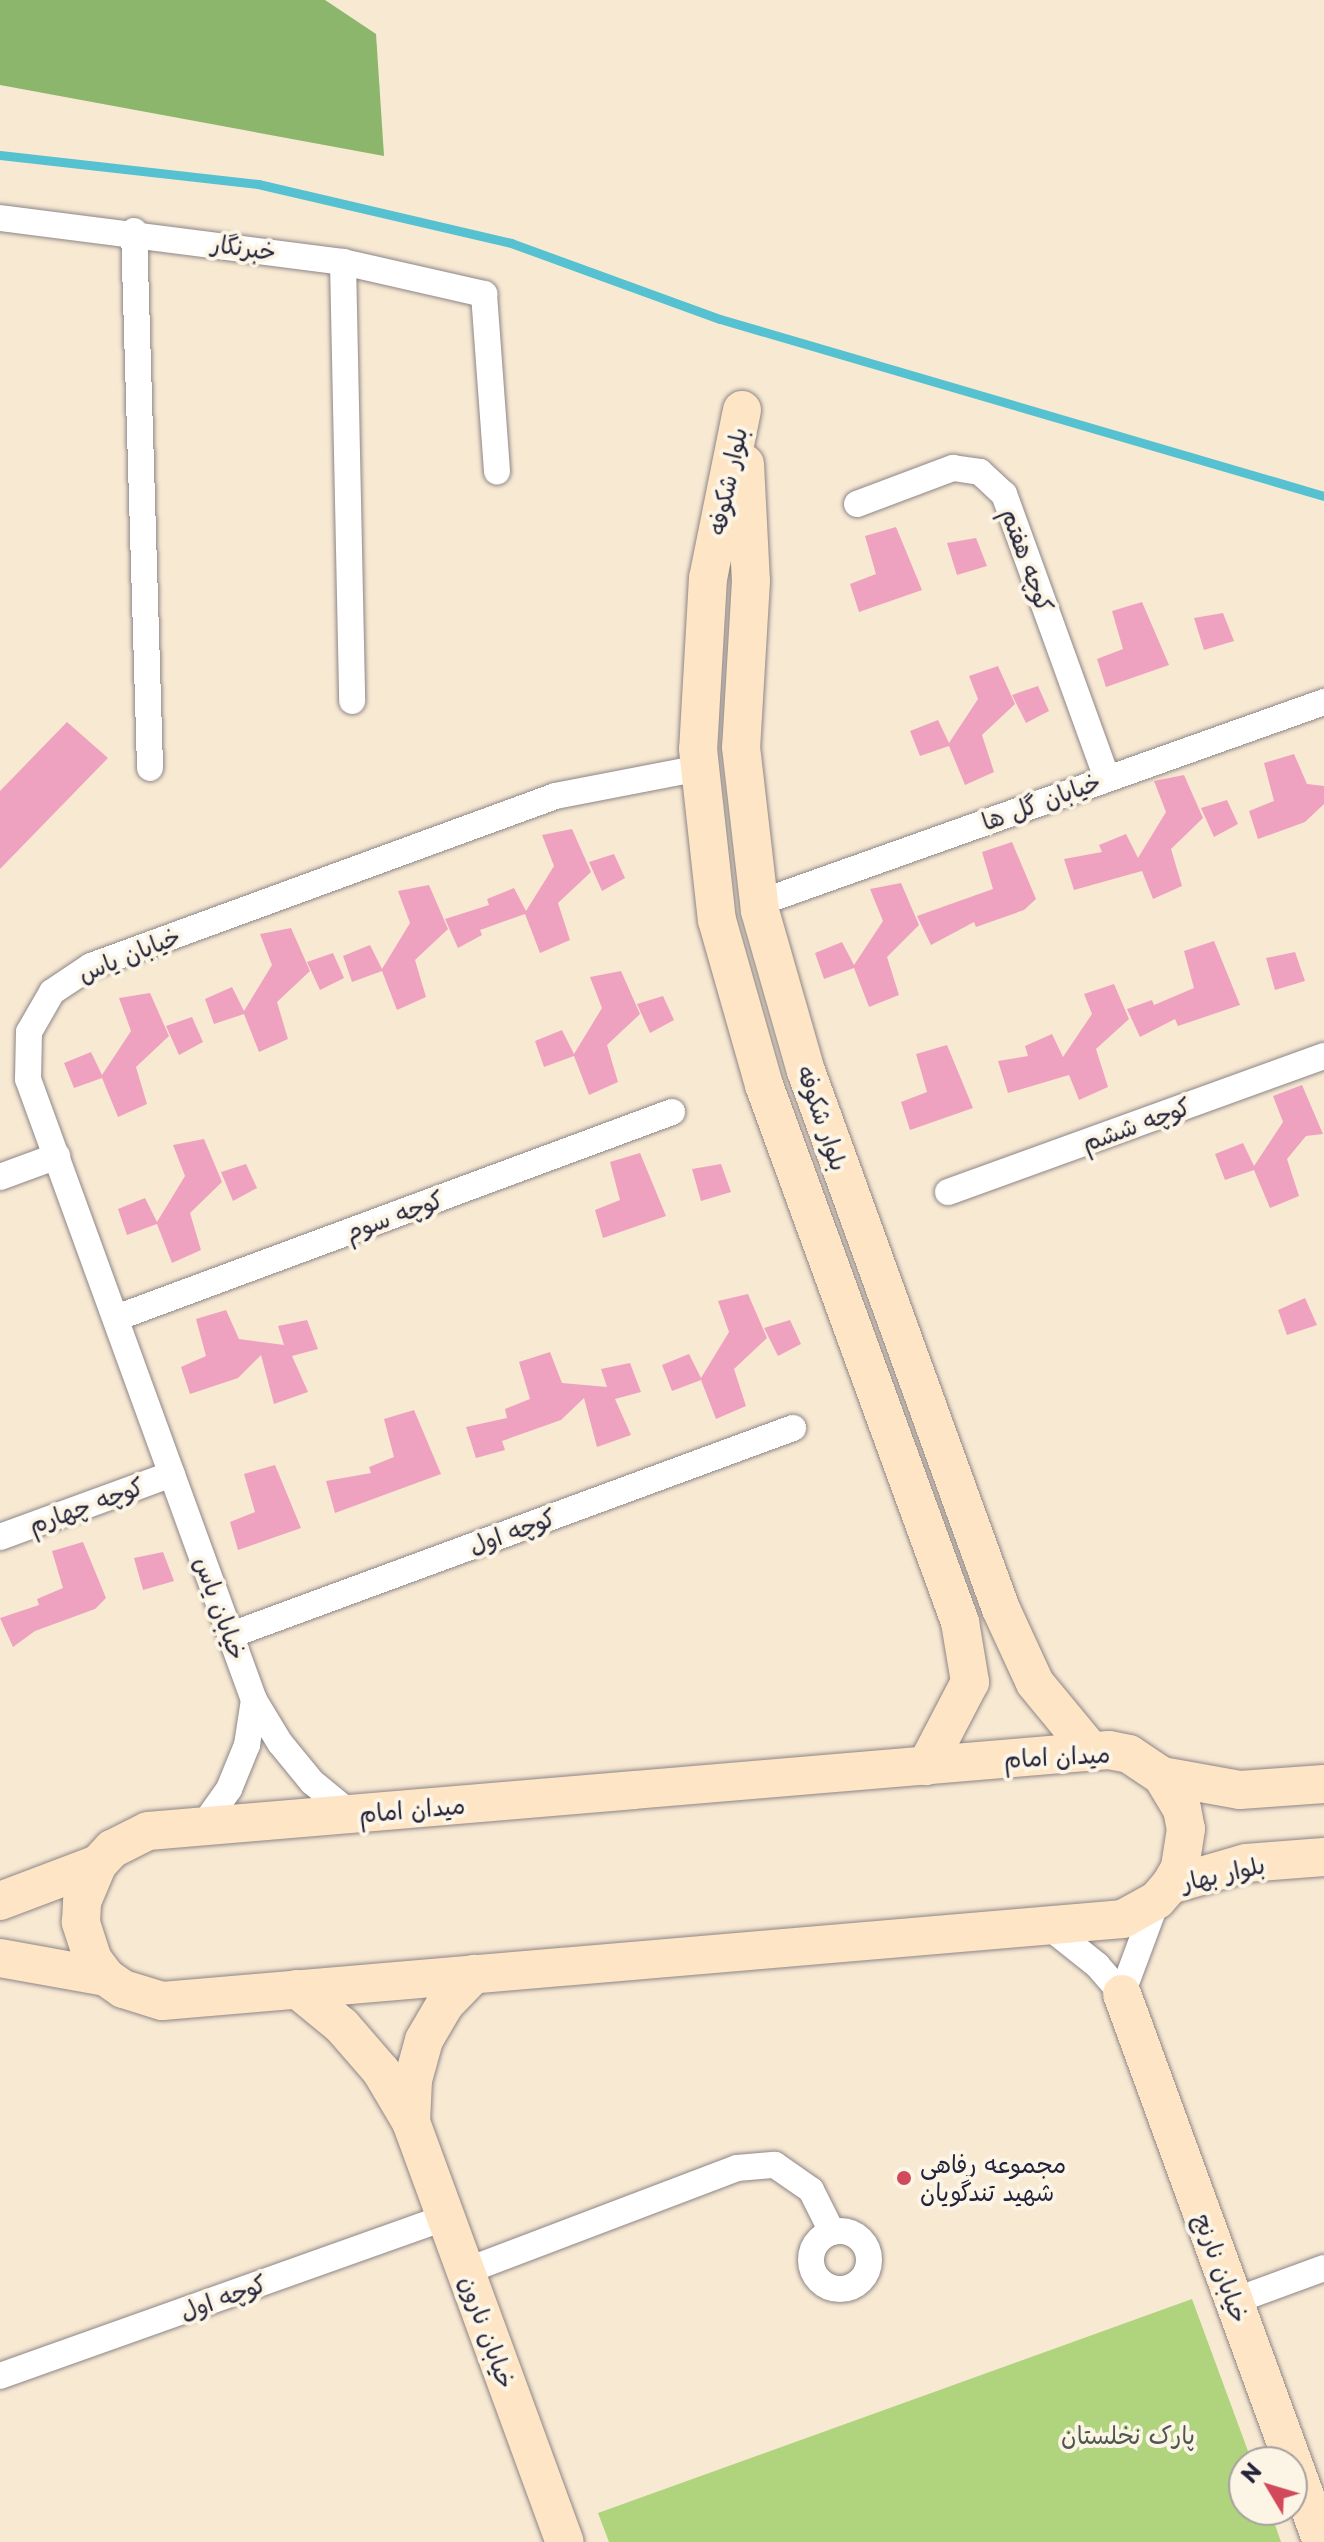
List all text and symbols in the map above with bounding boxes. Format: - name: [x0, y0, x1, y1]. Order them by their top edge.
- street label: خبرنگار: [210, 228, 278, 266]
- street label: بلوار شکوفه: [702, 425, 752, 537]
- street label: کوچه هفتم: [996, 504, 1060, 616]
- street label: خیابان گل ها: [978, 766, 1104, 836]
- street label: خیابان یاس: [74, 920, 184, 988]
- street label: بلوار شکوفه: [792, 1062, 854, 1174]
- street label: کوچه ششم: [1078, 1091, 1194, 1157]
- street label: کوچه سوم: [341, 1184, 447, 1246]
- street label: کوچه چهارم: [25, 1471, 147, 1539]
- street label: کوچه اول: [465, 1502, 559, 1560]
- street label: خیابان یاس: [189, 1552, 253, 1664]
- street label: میدان امام: [1003, 1739, 1111, 1773]
- street label: میدان امام: [358, 1790, 466, 1828]
- street label: بلوار بهار: [1178, 1849, 1268, 1897]
- place label: مجموعه رفاهی شهید تندگویان: [920, 2150, 1066, 2206]
- marker: مجموعه رفاهی شهید تندگویان: [895, 2169, 913, 2187]
- street label: خیابان نارنج: [1189, 2209, 1255, 2327]
- street label: کوچه اول: [176, 2268, 270, 2326]
- street label: خیابان نارون: [454, 2272, 522, 2392]
- park label: پارک نخلستان: [1061, 2421, 1195, 2449]
- north arrow: [1228, 2446, 1308, 2526]
- text: N: [1232, 2455, 1269, 2489]

